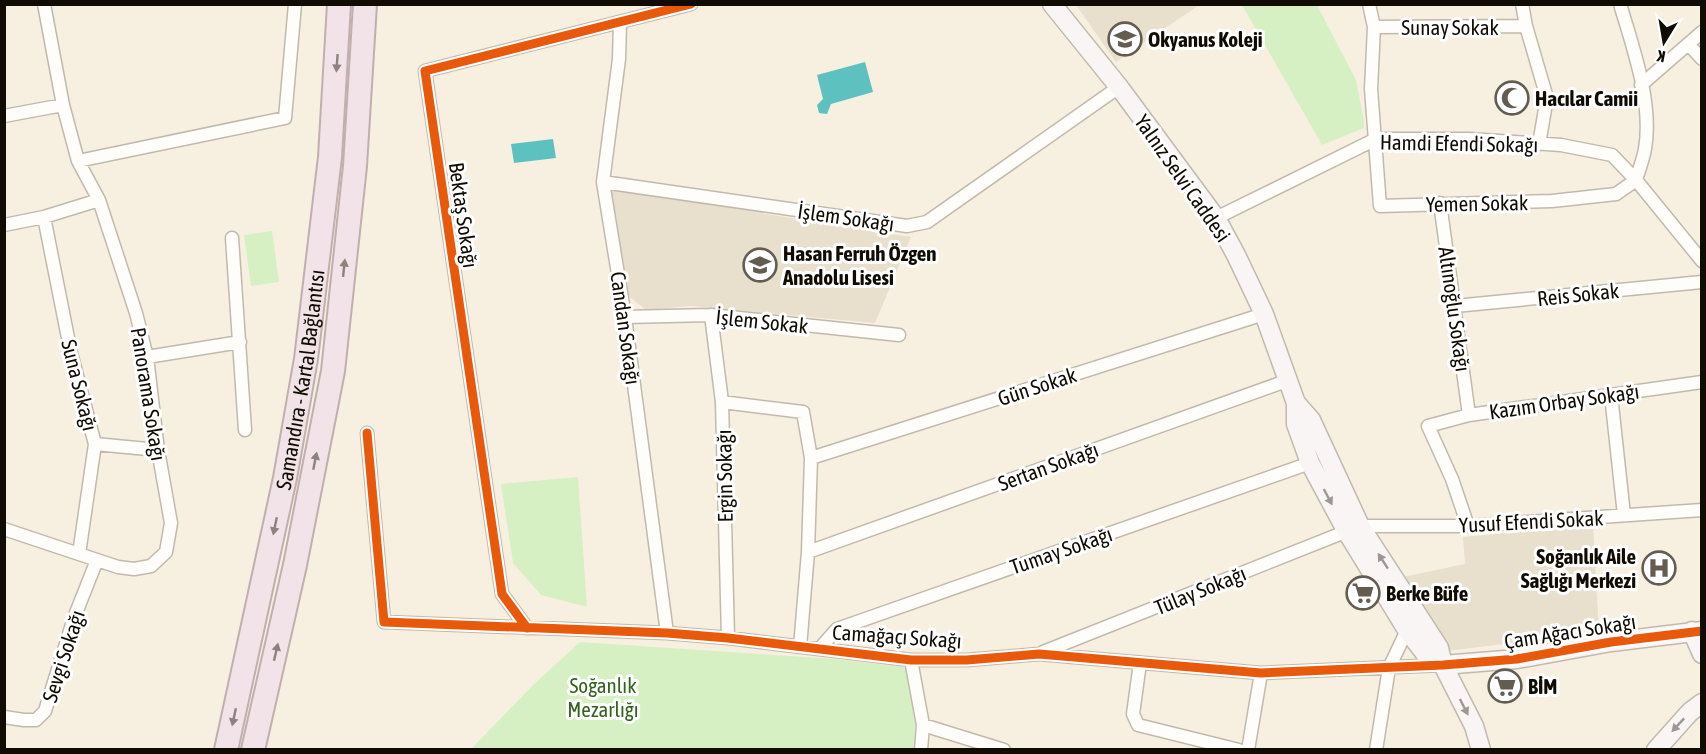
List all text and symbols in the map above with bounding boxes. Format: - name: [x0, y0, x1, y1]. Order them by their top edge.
- north arrow: [1634, 12, 1694, 72]
- street label: Sunay Sokak: [1401, 15, 1499, 39]
- school or university icon: Okyanus Koleji: [1107, 21, 1143, 57]
- place label: Okyanus Koleji: [1148, 27, 1263, 51]
- text: K: [1655, 47, 1667, 66]
- one-way arrow: [332, 53, 341, 72]
- mosque icon: Hacılar Camii: [1494, 80, 1530, 116]
- place label: Hacılar Camii: [1535, 86, 1638, 110]
- street label: Yalnız Selvi Caddesi: [1130, 110, 1236, 246]
- street label: Hamdi Efendi Sokağı: [1380, 130, 1538, 156]
- street label: Bektaş Sokağı: [445, 161, 483, 269]
- street label: Yemen Sokak: [1426, 190, 1528, 216]
- street label: İşlem Sokağı: [796, 198, 896, 236]
- place label: Hasan Ferruh Özgen Anadolu Lisesi: [782, 241, 937, 289]
- street label: Altınoğlu Sokağı: [1434, 245, 1476, 373]
- school or university icon: Hasan Ferruh Özgen Anadolu Lisesi: [742, 247, 778, 283]
- one-way arrow: [339, 258, 349, 277]
- street label: Samandıra - Kartal Bağlantısı: [271, 268, 329, 492]
- street label: Candan Sokağı: [606, 270, 646, 386]
- street label: Reis Sokak: [1536, 278, 1620, 310]
- street label: İşlem Sokak: [715, 304, 809, 338]
- street label: Panorama Sokağı: [127, 326, 171, 462]
- street label: Suna Sokağı: [57, 337, 103, 433]
- street label: Gün Sokak: [995, 362, 1079, 410]
- street label: Kazım Orbay Sokağı: [1487, 379, 1641, 423]
- street label: Ergin Sokağı: [711, 429, 737, 523]
- street label: Sertan Sokağı: [995, 437, 1101, 495]
- one-way arrow: [311, 451, 320, 470]
- one-way arrow: [1323, 489, 1333, 506]
- street label: Yusuf Efendi Sokak: [1458, 505, 1604, 537]
- one-way arrow: [270, 517, 279, 536]
- street label: Tumay Sokağı: [1007, 521, 1115, 579]
- place label: Soğanlık Aile Sağlığı Merkezi: [1521, 544, 1636, 592]
- hospital icon: Soğanlık Aile Sağlığı Merkezi: [1641, 550, 1677, 586]
- one-way arrow: [1377, 553, 1388, 569]
- street label: Tülay Sokağı: [1151, 561, 1249, 619]
- supermarket icon: Berke Büfe: [1345, 575, 1381, 611]
- place label: Berke Büfe: [1386, 581, 1468, 605]
- street label: Sevgi Sokağı: [37, 607, 89, 705]
- street label: Çam Ağacı Sokağı: [1502, 609, 1638, 653]
- street label: Camağaçı Sokağı: [832, 620, 962, 652]
- one-way arrow: [272, 643, 282, 661]
- supermarket icon: BİM: [1487, 668, 1523, 704]
- park label: Soğanlık Mezarlığı: [567, 673, 639, 721]
- place label: BİM: [1528, 674, 1557, 698]
- one-way arrow: [1460, 698, 1469, 715]
- one-way arrow: [229, 708, 238, 727]
- one-way arrow: [1672, 717, 1685, 732]

